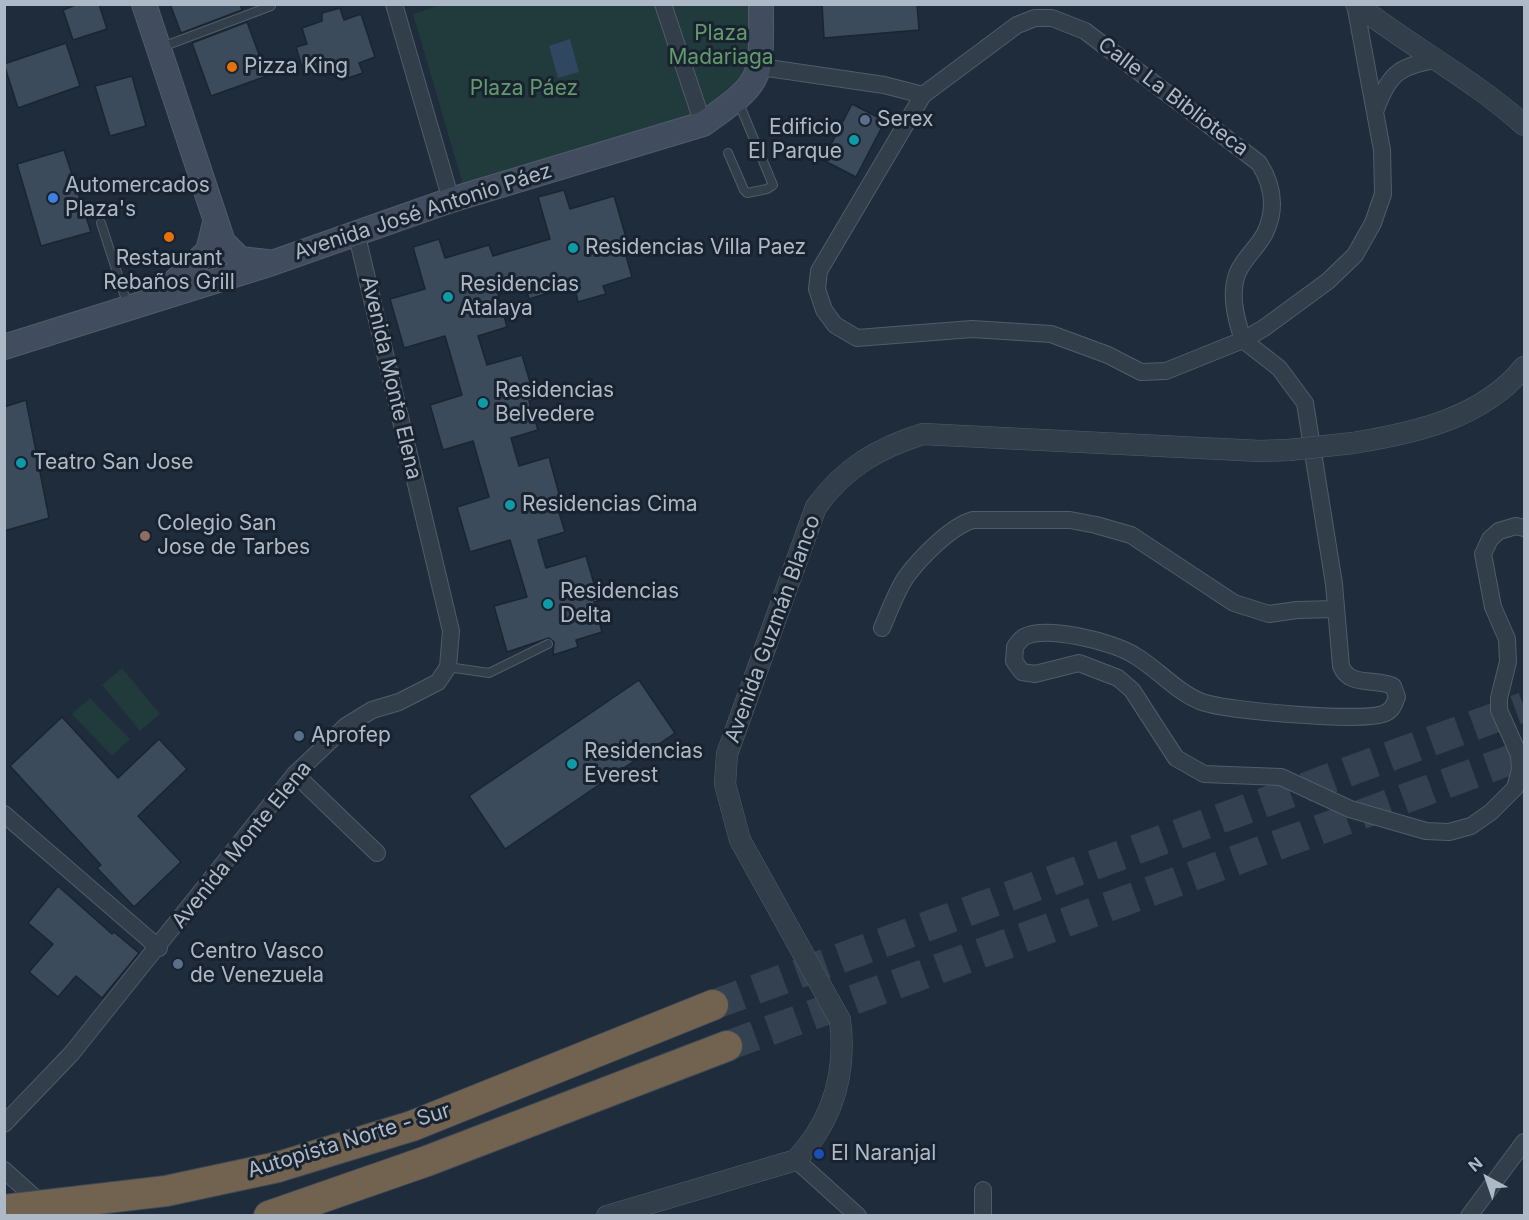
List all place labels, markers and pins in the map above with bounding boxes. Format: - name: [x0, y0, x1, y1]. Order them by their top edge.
- place label: Pizza King: [244, 54, 348, 80]
- marker: Pizza King: [225, 60, 239, 74]
- place label: Serex: [877, 107, 934, 133]
- marker: Serex: [858, 113, 872, 127]
- place label: Edificio El Parque: [748, 115, 842, 165]
- marker: Edificio El Parque: [847, 133, 861, 147]
- place label: Automercados Plaza's: [65, 173, 210, 223]
- marker: Automercados Plaza's: [46, 191, 60, 205]
- marker: Restaurant Rebaños Grill: [162, 230, 176, 244]
- place label: Residencias Villa Paez: [585, 235, 806, 261]
- marker: Residencias Villa Paez: [566, 241, 580, 255]
- place label: Restaurant Rebaños Grill: [103, 246, 235, 296]
- place label: Residencias Atalaya: [460, 272, 579, 322]
- marker: Residencias Atalaya: [441, 290, 455, 304]
- place label: Residencias Belvedere: [495, 378, 614, 428]
- marker: Residencias Belvedere: [476, 396, 490, 410]
- place label: Teatro San Jose: [33, 450, 194, 476]
- marker: Teatro San Jose: [14, 456, 28, 470]
- place label: Residencias Cima: [522, 492, 698, 518]
- marker: Residencias Cima: [503, 498, 517, 512]
- place label: Colegio San Jose de Tarbes: [157, 511, 310, 561]
- marker: Colegio San Jose de Tarbes: [138, 529, 152, 543]
- place label: Residencias Delta: [560, 579, 679, 629]
- marker: Residencias Delta: [541, 597, 555, 611]
- place label: Aprofep: [311, 723, 391, 749]
- marker: Aprofep: [292, 729, 306, 743]
- place label: Residencias Everest: [584, 739, 703, 789]
- marker: Residencias Everest: [565, 757, 579, 771]
- place label: Centro Vasco de Venezuela: [190, 939, 324, 989]
- marker: Centro Vasco de Venezuela: [171, 957, 185, 971]
- place label: El Naranjal: [831, 1141, 936, 1167]
- marker: El Naranjal: [812, 1147, 826, 1161]

